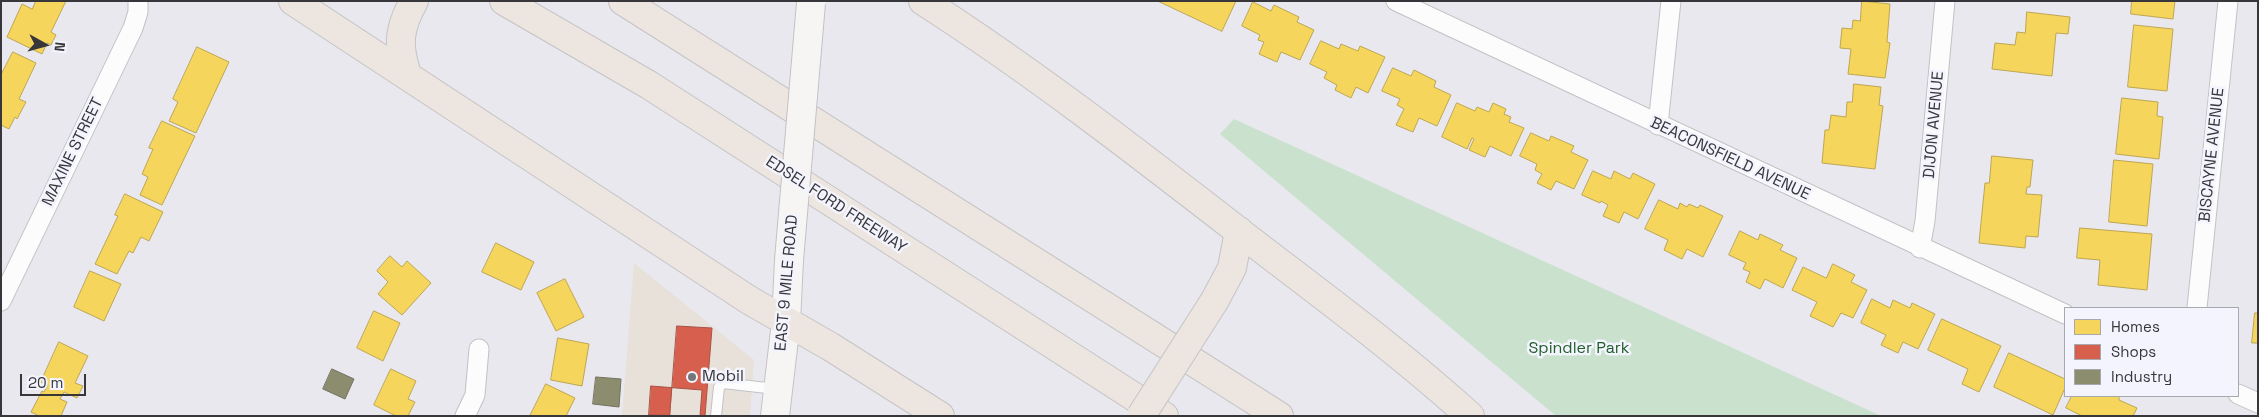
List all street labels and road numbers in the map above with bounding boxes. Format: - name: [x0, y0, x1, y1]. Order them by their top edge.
- street label: DIJON AVENUE: [1920, 71, 1948, 179]
- street label: BISCAYNE AVENUE: [2195, 87, 2229, 223]
- street label: MAXINE STREET: [39, 95, 107, 209]
- street label: BEACONSFIELD AVENUE: [1647, 113, 1813, 205]
- street label: EDSEL FORD FREEWAY: [762, 152, 910, 258]
- street label: EAST 9 MILE ROAD: [771, 214, 803, 352]

